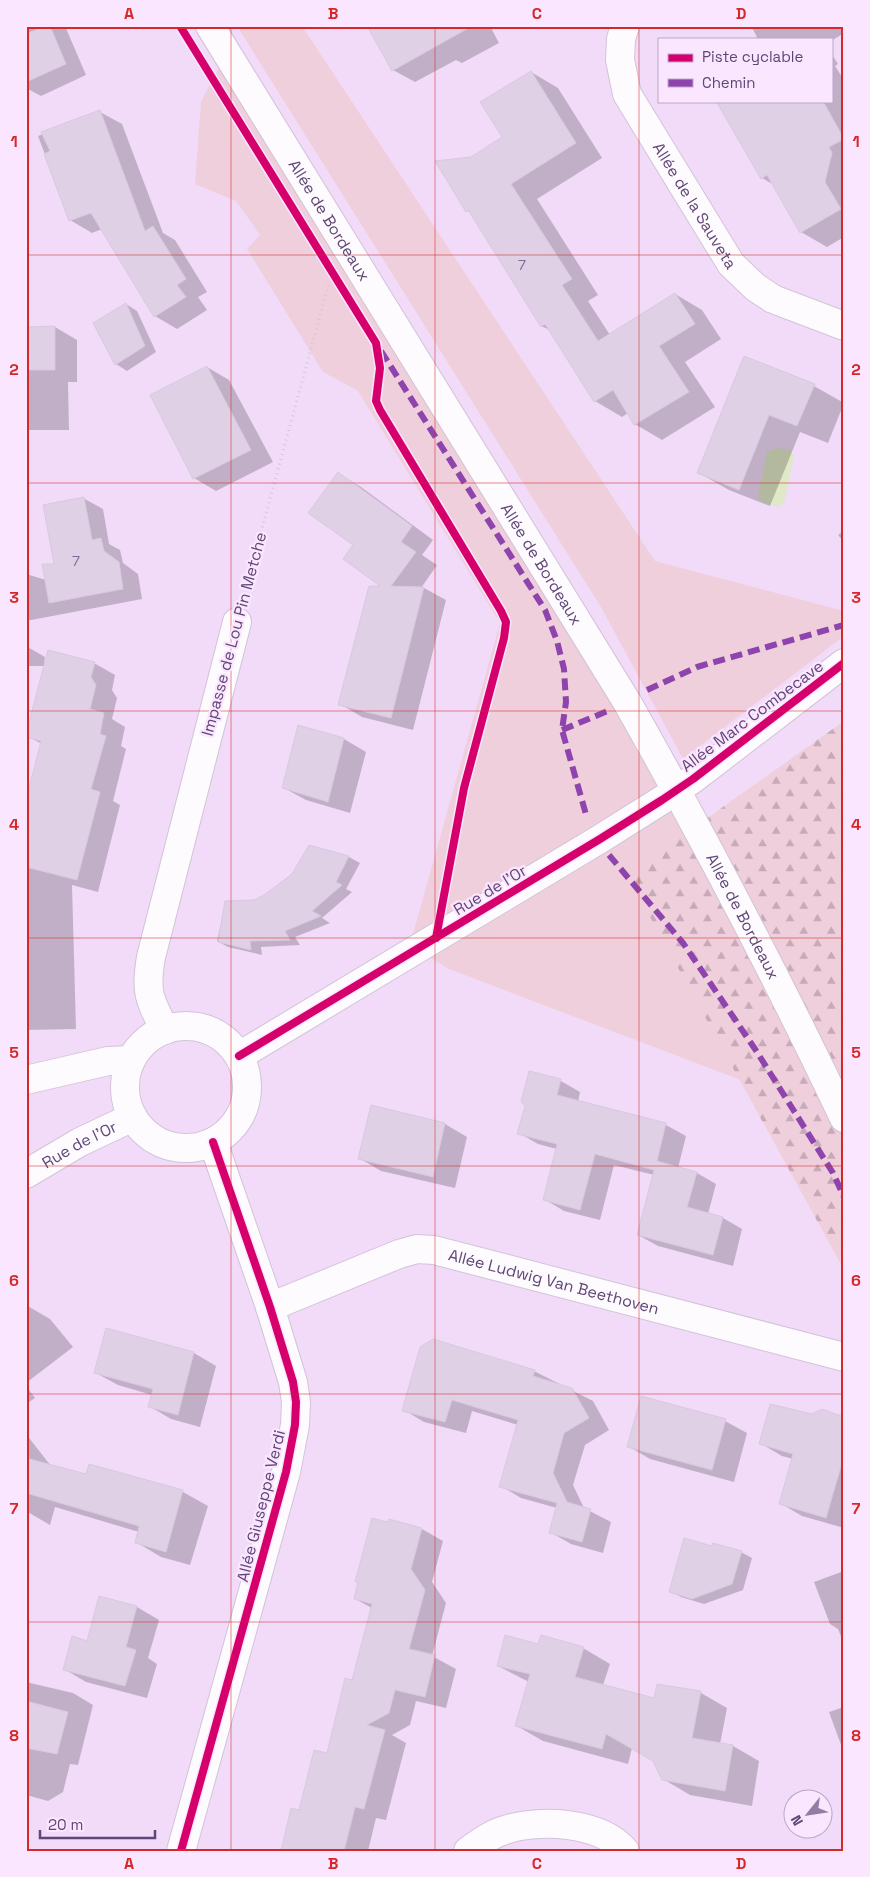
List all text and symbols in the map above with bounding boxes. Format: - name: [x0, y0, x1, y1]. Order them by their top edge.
- text: A: [124, 3, 134, 24]
- text: B: [328, 3, 338, 24]
- text: C: [532, 3, 542, 24]
- text: D: [736, 3, 746, 24]
- legend: [658, 38, 832, 102]
- text: Piste cyclable: [702, 47, 804, 66]
- text: Chemin: [702, 73, 755, 92]
- text: 1: [10, 131, 18, 152]
- text: 1: [852, 131, 860, 152]
- street label: Allée de la Sauveta: [648, 138, 742, 273]
- street label: Allée de Bordeaux: [284, 155, 375, 285]
- house number: 7: [518, 256, 526, 274]
- text: 2: [9, 359, 19, 380]
- text: 2: [851, 359, 861, 380]
- street label: Allée de Bordeaux: [496, 499, 587, 629]
- street label: Impasse de Lou Pin Metche: [197, 530, 271, 738]
- house number: 7: [72, 552, 80, 570]
- text: 3: [9, 587, 19, 608]
- text: 3: [851, 587, 861, 608]
- street label: Allée Marc Combecave: [676, 655, 828, 777]
- text: 4: [9, 814, 19, 835]
- text: 4: [851, 814, 861, 835]
- street label: Allée de Bordeaux: [702, 850, 785, 983]
- street label: Rue de l'Or: [449, 860, 531, 920]
- text: 5: [9, 1042, 19, 1063]
- text: 5: [851, 1042, 861, 1063]
- street label: Rue de l'Or: [38, 1116, 120, 1173]
- street label: Allée Ludwig Van Beethoven: [446, 1244, 661, 1319]
- text: 6: [9, 1270, 19, 1291]
- text: 6: [851, 1270, 861, 1291]
- street label: Allée Giuseppe Verdi: [232, 1428, 290, 1584]
- text: 7: [10, 1498, 19, 1519]
- text: 7: [852, 1498, 861, 1519]
- text: 8: [9, 1725, 19, 1746]
- text: 8: [851, 1725, 861, 1746]
- north arrow: [782, 1790, 832, 1840]
- scale bar: [40, 1807, 155, 1839]
- text: N: [787, 1812, 807, 1829]
- text: 20 m: [48, 1815, 83, 1834]
- text: A: [124, 1853, 134, 1874]
- text: B: [328, 1853, 338, 1874]
- text: C: [532, 1853, 542, 1874]
- text: D: [736, 1853, 746, 1874]

